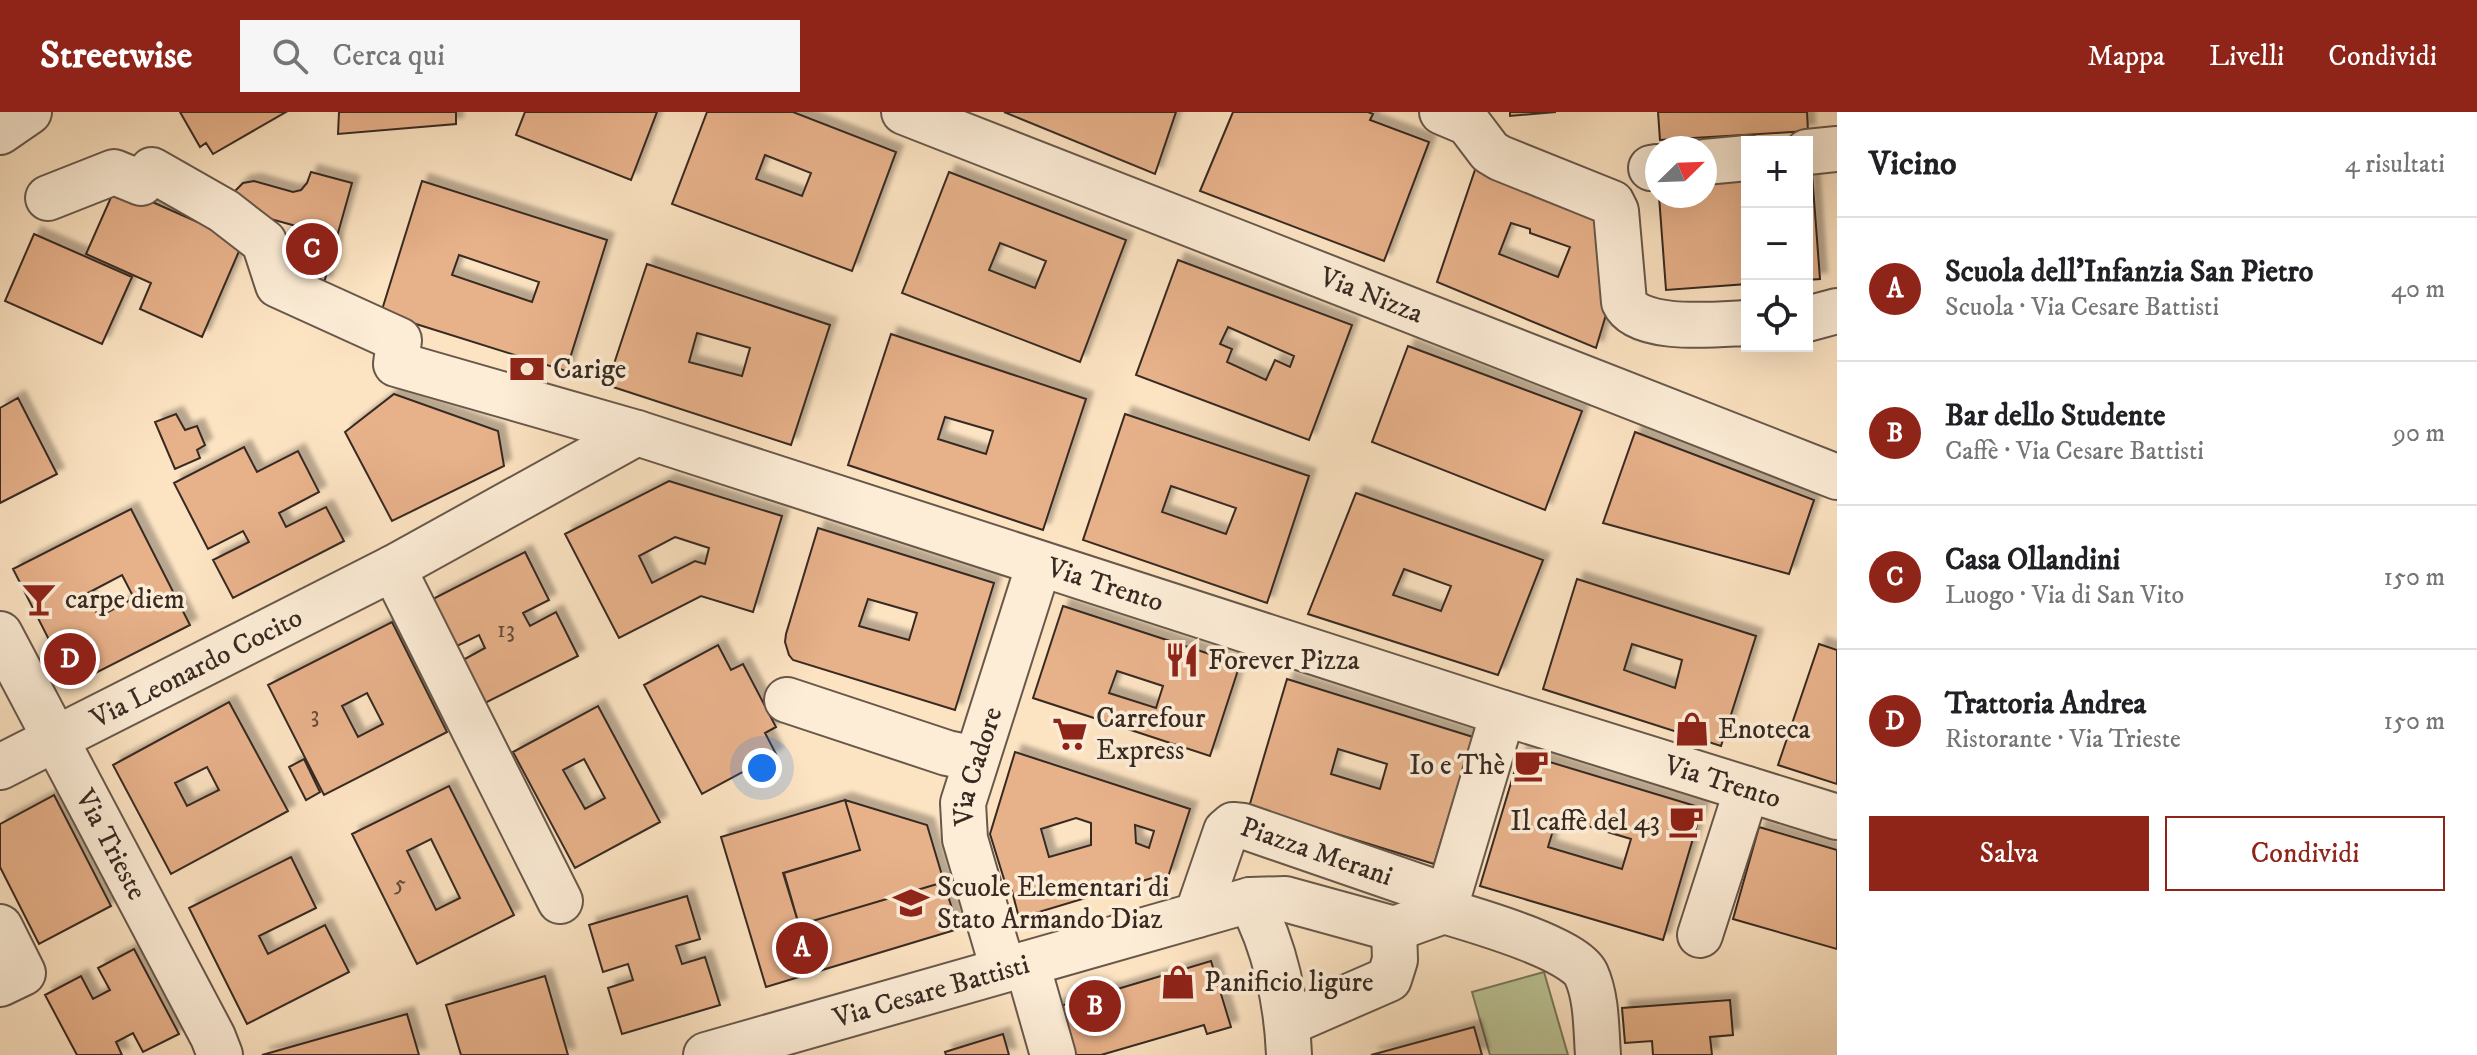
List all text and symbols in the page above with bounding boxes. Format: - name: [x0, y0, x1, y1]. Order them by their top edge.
- search box: [240, 20, 800, 92]
- text: Streetwise: [40, 32, 192, 80]
- icon: search: [268, 34, 312, 78]
- text: Cerca qui: [332, 38, 445, 75]
- text: Mappa: [2088, 39, 2165, 74]
- text: Livelli: [2209, 39, 2284, 74]
- text: Condividi: [2328, 39, 2437, 74]
- north arrow: [1645, 136, 1717, 208]
- map controls: [1741, 136, 1813, 352]
- button: +: [1741, 136, 1813, 208]
- text: Vicino: [1869, 143, 1957, 185]
- text: 4 risultati: [2345, 148, 2445, 181]
- button: −: [1741, 208, 1813, 280]
- pin: C: [286, 219, 338, 279]
- text: Scuola dell'Infanzia San Pietro: [1945, 254, 2313, 291]
- street label: Via Nizza: [1314, 258, 1428, 331]
- text: A: [1887, 273, 1903, 306]
- text: 40 m: [2391, 273, 2445, 306]
- button: locate: [1741, 280, 1813, 352]
- text: Scuola · Via Cesare Battisti: [1945, 291, 2219, 324]
- bank icon: Carige: [508, 350, 546, 388]
- place label: Carige: [553, 352, 626, 387]
- text: Bar dello Studente: [1945, 398, 2165, 435]
- text: B: [1887, 417, 1903, 450]
- text: 90 m: [2393, 417, 2445, 450]
- text: Caffè · Via Cesare Battisti: [1945, 435, 2204, 468]
- text: Casa Ollandini: [1945, 542, 2120, 579]
- street label: Via Trento: [1042, 549, 1168, 620]
- text: C: [1886, 561, 1904, 594]
- text: 150 m: [2384, 561, 2445, 594]
- text: Luogo · Via di San Vito: [1945, 579, 2184, 612]
- bar icon: carpe diem: [20, 580, 58, 618]
- place label: carpe diem: [65, 582, 185, 617]
- street label: Via Leonardo Cocito: [84, 599, 308, 736]
- house number: 13: [497, 615, 515, 645]
- pin: D: [44, 629, 96, 689]
- restaurant icon: Forever Pizza: [1163, 641, 1201, 679]
- place label: Forever Pizza: [1208, 643, 1360, 678]
- text: Trattoria Andrea: [1945, 686, 2146, 723]
- house number: 3: [311, 700, 319, 730]
- place label: Carrefour Express: [1096, 701, 1206, 768]
- street label: Via Cadore: [945, 703, 1010, 828]
- text: D: [1885, 705, 1905, 738]
- text: 150 m: [2384, 705, 2445, 738]
- shop icon: Enoteca: [1673, 710, 1711, 748]
- place label: Enoteca: [1718, 712, 1811, 747]
- supermarket icon: Carrefour Express: [1051, 715, 1089, 753]
- text: Ristorante · Via Trieste: [1945, 723, 2181, 756]
- cafe icon: Io e Thè: [1512, 746, 1550, 784]
- street label: Via Trento: [1659, 747, 1785, 816]
- your location: [742, 748, 782, 788]
- place label: Io e Thè: [1409, 748, 1505, 783]
- street label: Via Trieste: [67, 782, 155, 906]
- cafe icon: Il caffè del 43: [1667, 802, 1705, 840]
- place label: Il caffè del 43: [1510, 804, 1660, 839]
- street label: Piazza Merani: [1236, 809, 1397, 894]
- button: Salva: [1869, 816, 2149, 891]
- button: Condividi: [2165, 816, 2445, 891]
- house number: 5: [394, 869, 406, 899]
- place label: Scuole Elementari di Stato Armando Diaz: [937, 870, 1169, 937]
- school or university icon: Scuole Elementari di Stato Armando Diaz: [892, 884, 930, 922]
- pin: A: [776, 918, 828, 978]
- street label: Via Cesare Battisti: [828, 946, 1033, 1036]
- shop icon: Panificio ligure: [1159, 963, 1197, 1001]
- place label: Panificio ligure: [1204, 965, 1373, 1000]
- pin: B: [1069, 976, 1121, 1036]

